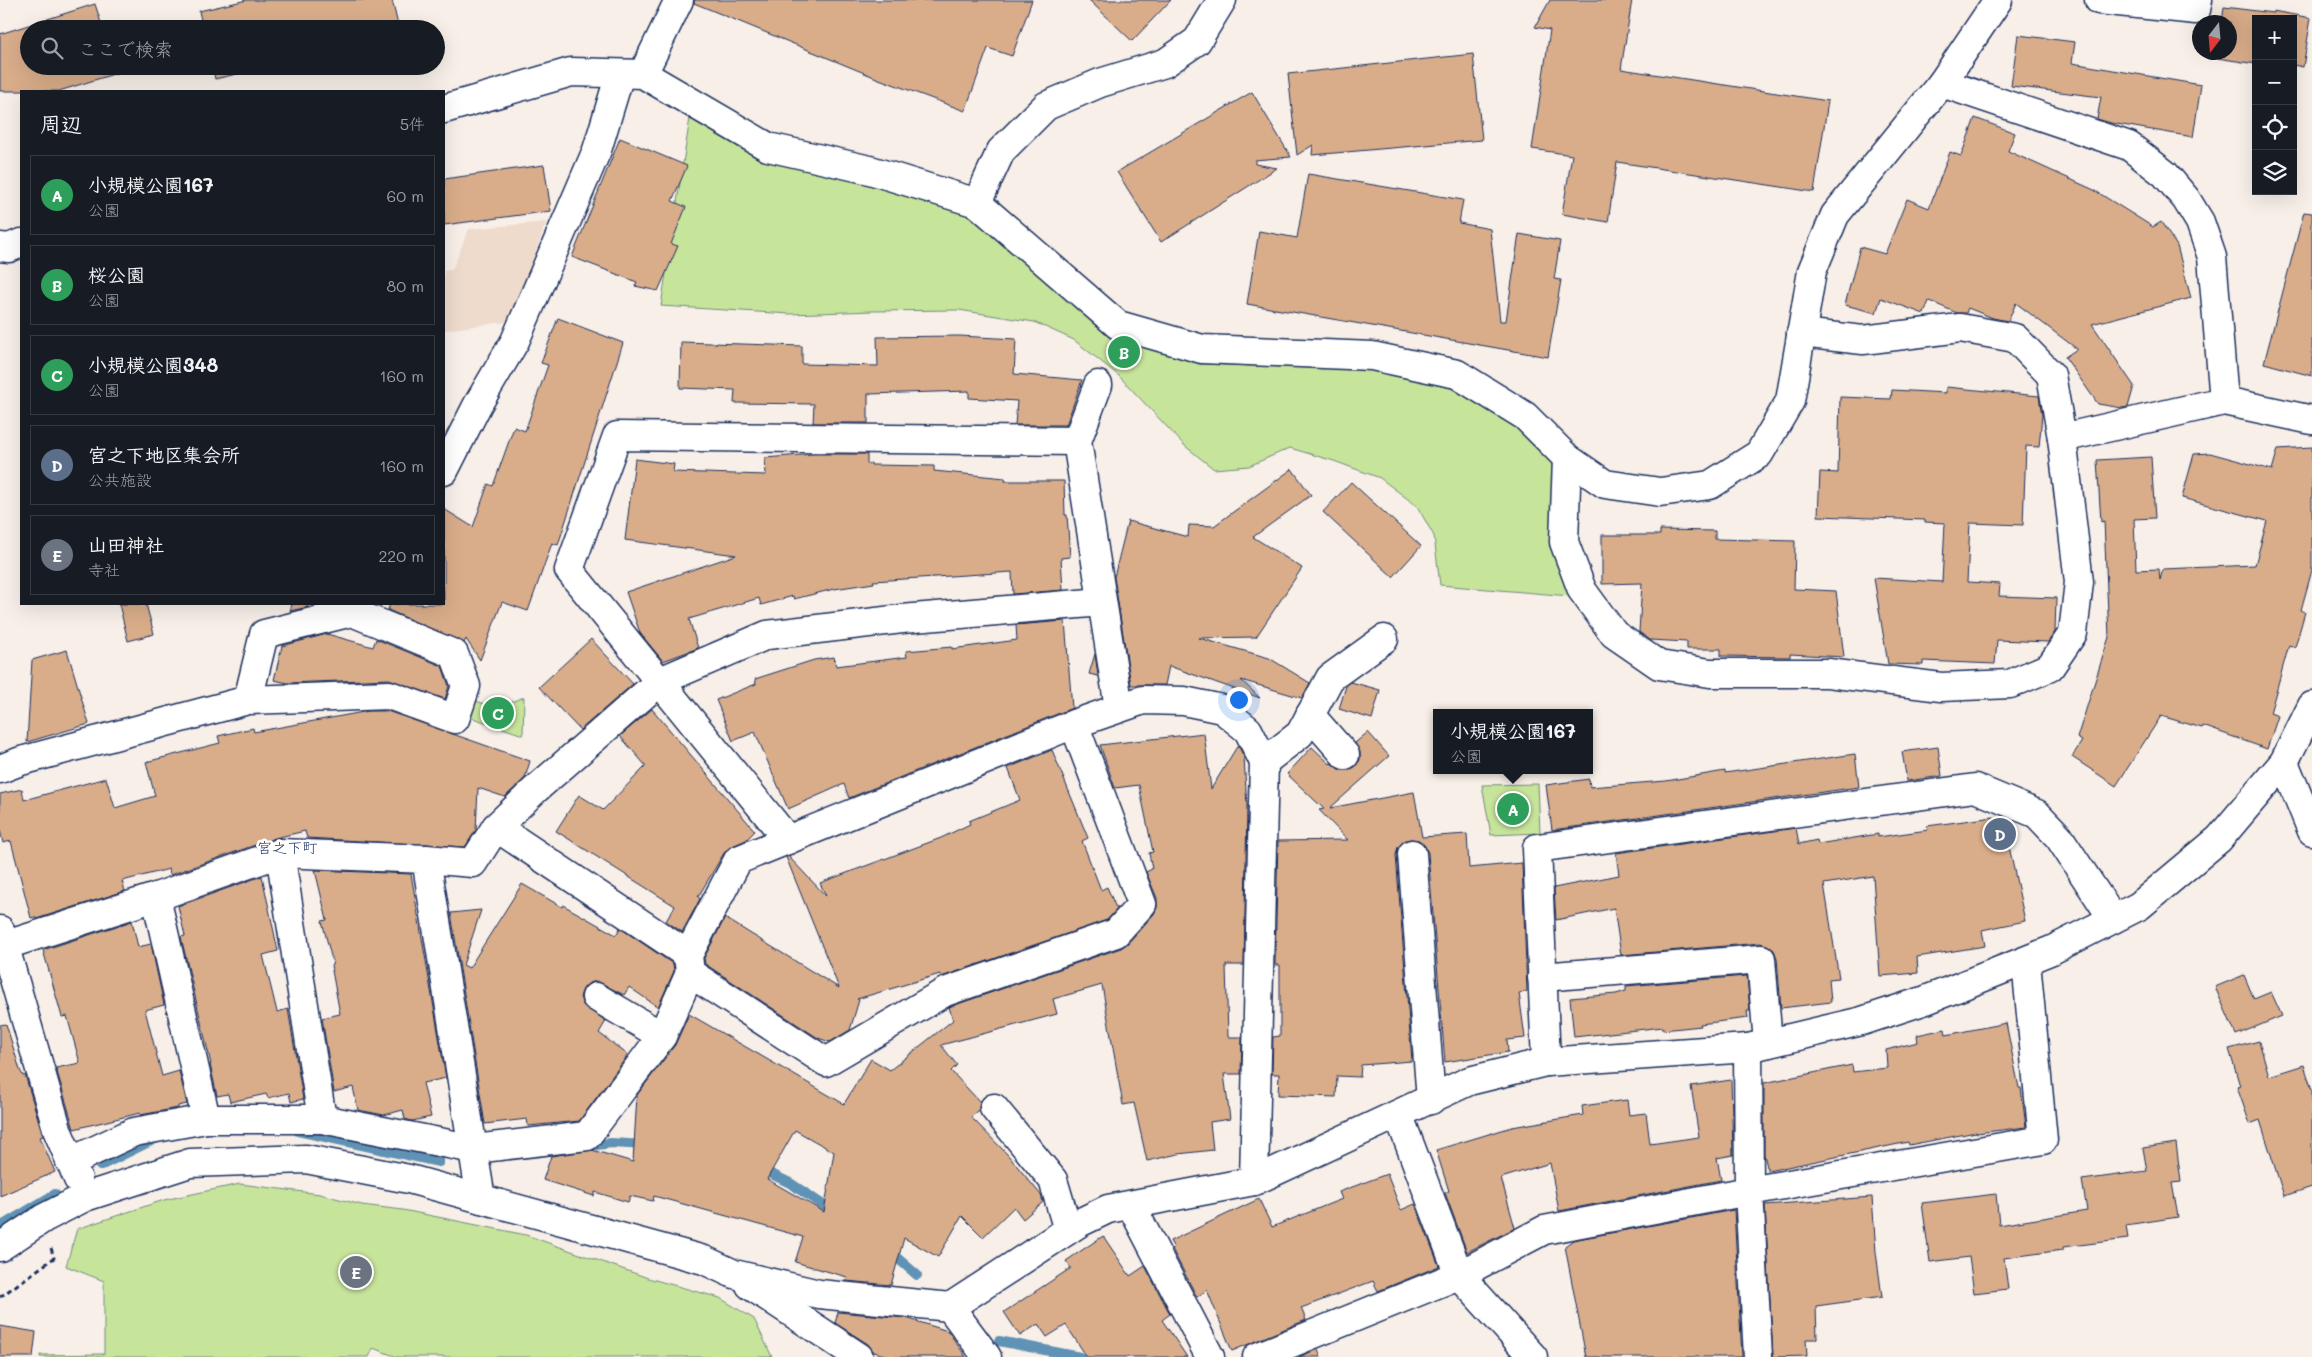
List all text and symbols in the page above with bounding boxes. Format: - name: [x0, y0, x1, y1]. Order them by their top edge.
- north arrow: [2192, 15, 2237, 60]
- map controls: [2252, 15, 2297, 195]
- button: +: [2252, 15, 2297, 60]
- search box: [20, 20, 445, 75]
- icon: search: [38, 34, 66, 62]
- text: ここで検索: [78, 36, 173, 61]
- button: −: [2252, 60, 2297, 105]
- button: locate: [2252, 105, 2297, 150]
- text: 周辺: [40, 110, 82, 137]
- text: 5件: [400, 113, 425, 134]
- button: layers: [2252, 150, 2297, 195]
- text: 小規模公園167: [88, 172, 214, 197]
- text: A: [51, 185, 63, 206]
- text: 60 m: [387, 185, 424, 206]
- text: 公園: [88, 199, 120, 220]
- text: 桜公園: [88, 262, 145, 287]
- text: B: [52, 275, 62, 296]
- text: 80 m: [387, 275, 424, 296]
- text: 公園: [88, 289, 120, 310]
- pin: B: [1108, 333, 1140, 371]
- text: 小規模公園348: [88, 352, 218, 377]
- text: C: [51, 365, 63, 386]
- text: 160 m: [379, 365, 424, 386]
- text: 公園: [88, 379, 120, 400]
- text: 宮之下地区集会所: [88, 442, 240, 467]
- text: D: [51, 455, 63, 476]
- text: 160 m: [379, 455, 424, 476]
- text: 公共施設: [88, 469, 152, 490]
- text: 山田神社: [88, 532, 164, 557]
- text: E: [52, 545, 62, 566]
- text: 220 m: [378, 545, 424, 566]
- text: 寺社: [88, 559, 120, 580]
- your location: [1226, 687, 1252, 713]
- pin: C: [482, 694, 514, 732]
- popup: [1433, 709, 1593, 774]
- text: 小規模公園167: [1450, 718, 1576, 743]
- text: 公園: [1450, 745, 1482, 766]
- pin: A: [1497, 790, 1529, 828]
- pin: D: [1984, 815, 2016, 853]
- district label: 宮之下町: [257, 837, 318, 857]
- pin: E: [340, 1253, 372, 1291]

